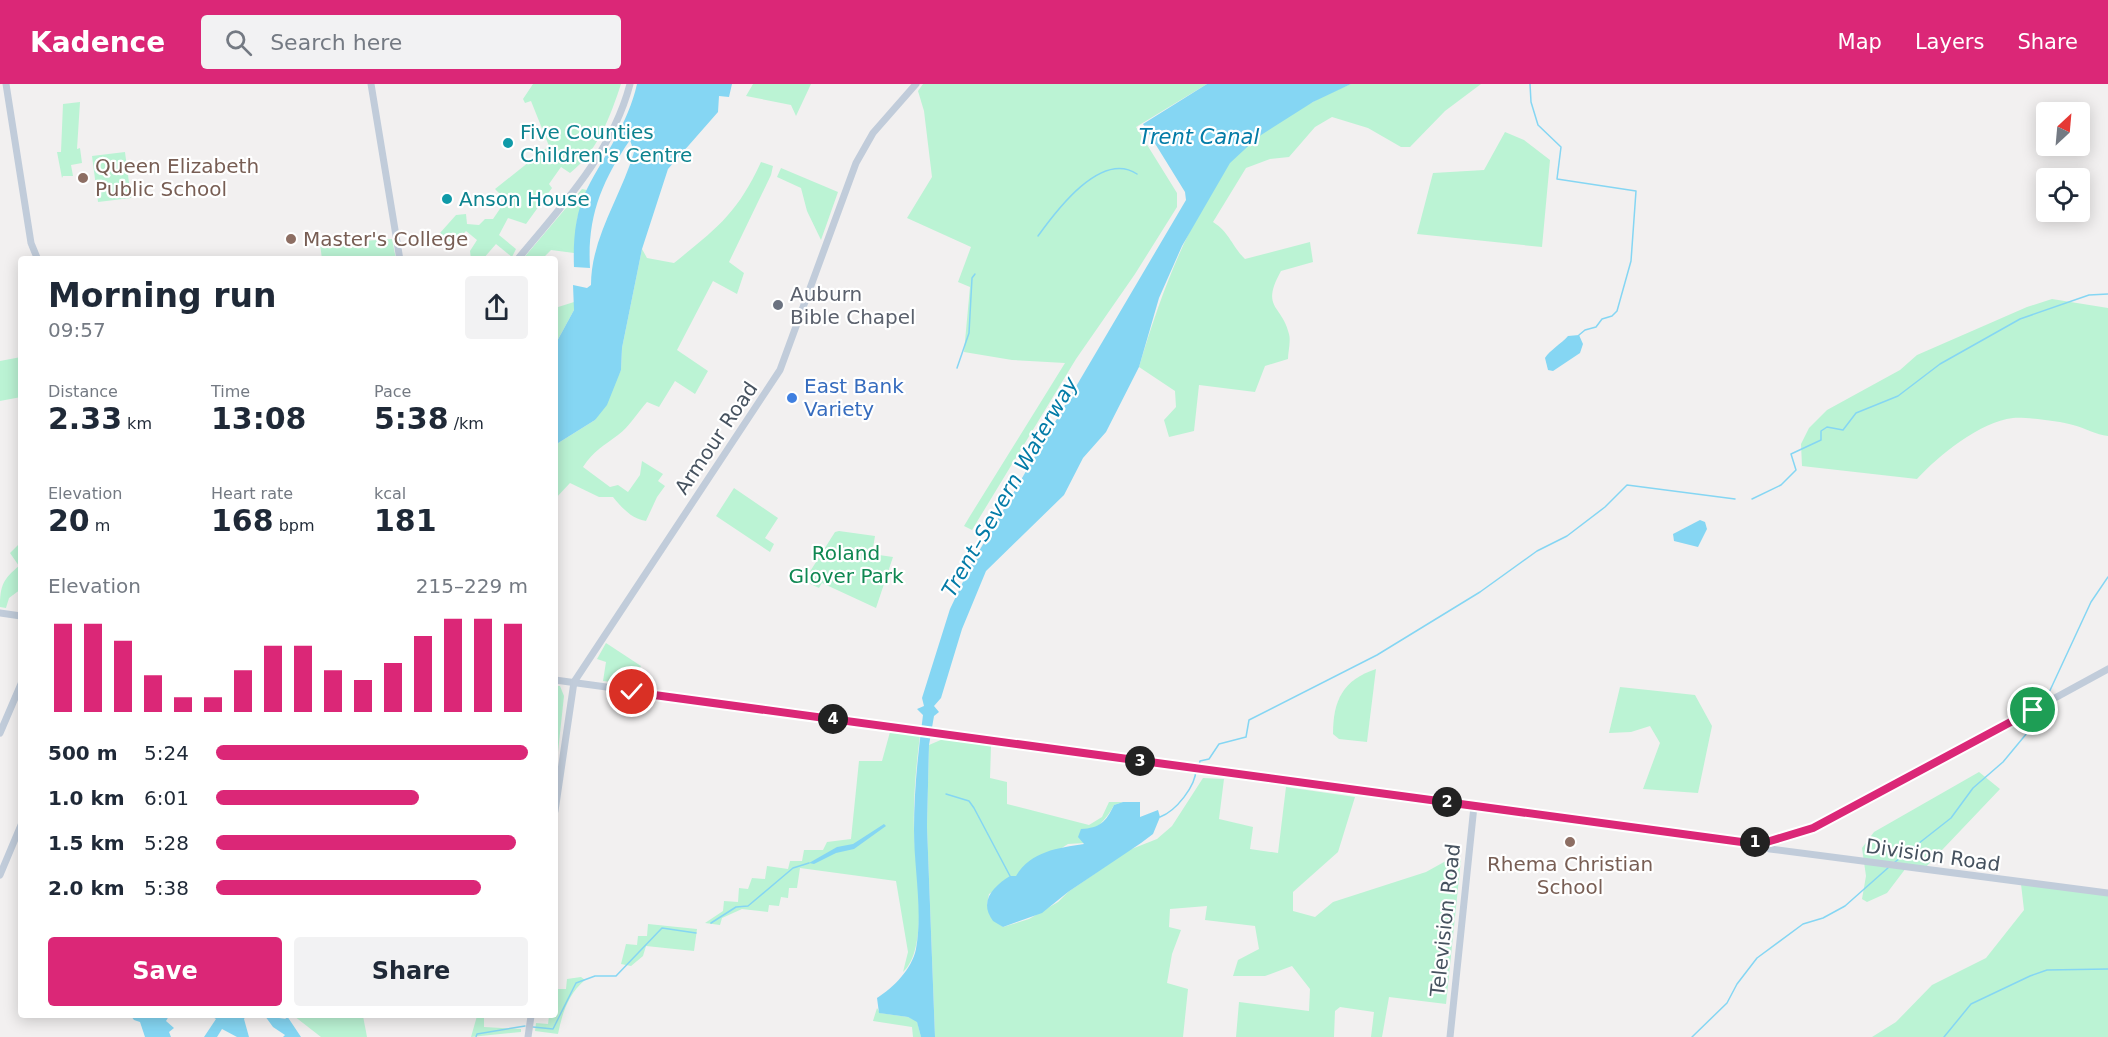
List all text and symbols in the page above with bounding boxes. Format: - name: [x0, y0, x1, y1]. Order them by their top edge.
- search box: [201, 15, 621, 69]
- text: Kadence: [30, 26, 165, 59]
- icon: search: [222, 26, 255, 59]
- text: Search here: [270, 30, 402, 55]
- text: Map: [1838, 30, 1882, 54]
- text: Layers: [1915, 30, 1984, 54]
- text: Share: [2017, 30, 2078, 54]
- north arrow: [2036, 102, 2090, 156]
- map controls: [2036, 102, 2090, 222]
- place label: Five Counties Children's Centre: [520, 120, 692, 167]
- water label: Trent Canal: [1139, 125, 1259, 149]
- marker: Five Counties Children's Centre: [501, 136, 515, 150]
- place label: Queen Elizabeth Public School: [95, 154, 259, 201]
- button: locate: [2036, 168, 2090, 222]
- marker: Queen Elizabeth Public School: [76, 171, 90, 185]
- place label: Anson House: [459, 187, 590, 211]
- marker: Anson House: [440, 192, 454, 206]
- place label: Master's College: [303, 227, 468, 251]
- marker: Master's College: [284, 232, 298, 246]
- text: Morning run: [48, 276, 276, 315]
- button: share: [465, 276, 528, 339]
- place label: Auburn Bible Chapel: [790, 282, 916, 329]
- marker: Auburn Bible Chapel: [771, 298, 785, 312]
- text: 09:57: [48, 318, 106, 342]
- water label: Trent–Severn Waterway: [937, 372, 1083, 601]
- place label: East Bank Variety: [804, 374, 904, 421]
- street label: Armour Road: [670, 377, 762, 499]
- text: Distance: [48, 382, 118, 401]
- text: Time: [211, 382, 250, 401]
- text: Pace: [374, 382, 411, 401]
- marker: East Bank Variety: [785, 391, 799, 405]
- text: 2.33: [48, 401, 122, 436]
- text: 13:08: [211, 401, 307, 436]
- text: 5:38: [374, 401, 449, 436]
- text: km: [122, 414, 152, 433]
- text: /km: [449, 414, 484, 433]
- text: Elevation: [48, 484, 122, 503]
- text: Heart rate: [211, 484, 293, 503]
- text: kcal: [374, 484, 406, 503]
- text: 20: [48, 503, 90, 538]
- text: 168: [211, 503, 274, 538]
- text: 181: [374, 503, 437, 538]
- text: m: [90, 516, 110, 535]
- text: bpm: [274, 516, 315, 535]
- park label: Roland Glover Park: [788, 541, 904, 588]
- text: Elevation: [48, 574, 141, 598]
- text: 215–229 m: [416, 574, 528, 598]
- pin: [606, 666, 657, 717]
- icon: check: [615, 675, 648, 708]
- pin: [2007, 684, 2058, 735]
- icon: arrive: [2016, 693, 2049, 726]
- pin: 4: [818, 704, 848, 734]
- text: 4: [827, 709, 839, 728]
- text: 500 m: [48, 741, 118, 765]
- text: 5:24: [144, 741, 189, 765]
- pin: 3: [1125, 746, 1155, 776]
- text: 3: [1134, 751, 1146, 770]
- text: 1.0 km: [48, 786, 125, 810]
- text: 6:01: [144, 786, 189, 810]
- pin: 2: [1432, 787, 1462, 817]
- text: 2: [1441, 792, 1453, 811]
- pin: 1: [1740, 827, 1770, 857]
- text: 1.5 km: [48, 831, 125, 855]
- text: 5:28: [144, 831, 189, 855]
- text: 1: [1749, 832, 1761, 851]
- street label: Division Road: [1864, 834, 2002, 876]
- marker: Rhema Christian School: [1563, 835, 1577, 849]
- street label: Television Road: [1425, 842, 1465, 999]
- place label: Rhema Christian School: [1487, 852, 1653, 899]
- text: 2.0 km: [48, 876, 125, 900]
- text: 5:38: [144, 876, 189, 900]
- button: Save: [48, 937, 282, 1006]
- button: Share: [294, 937, 528, 1006]

